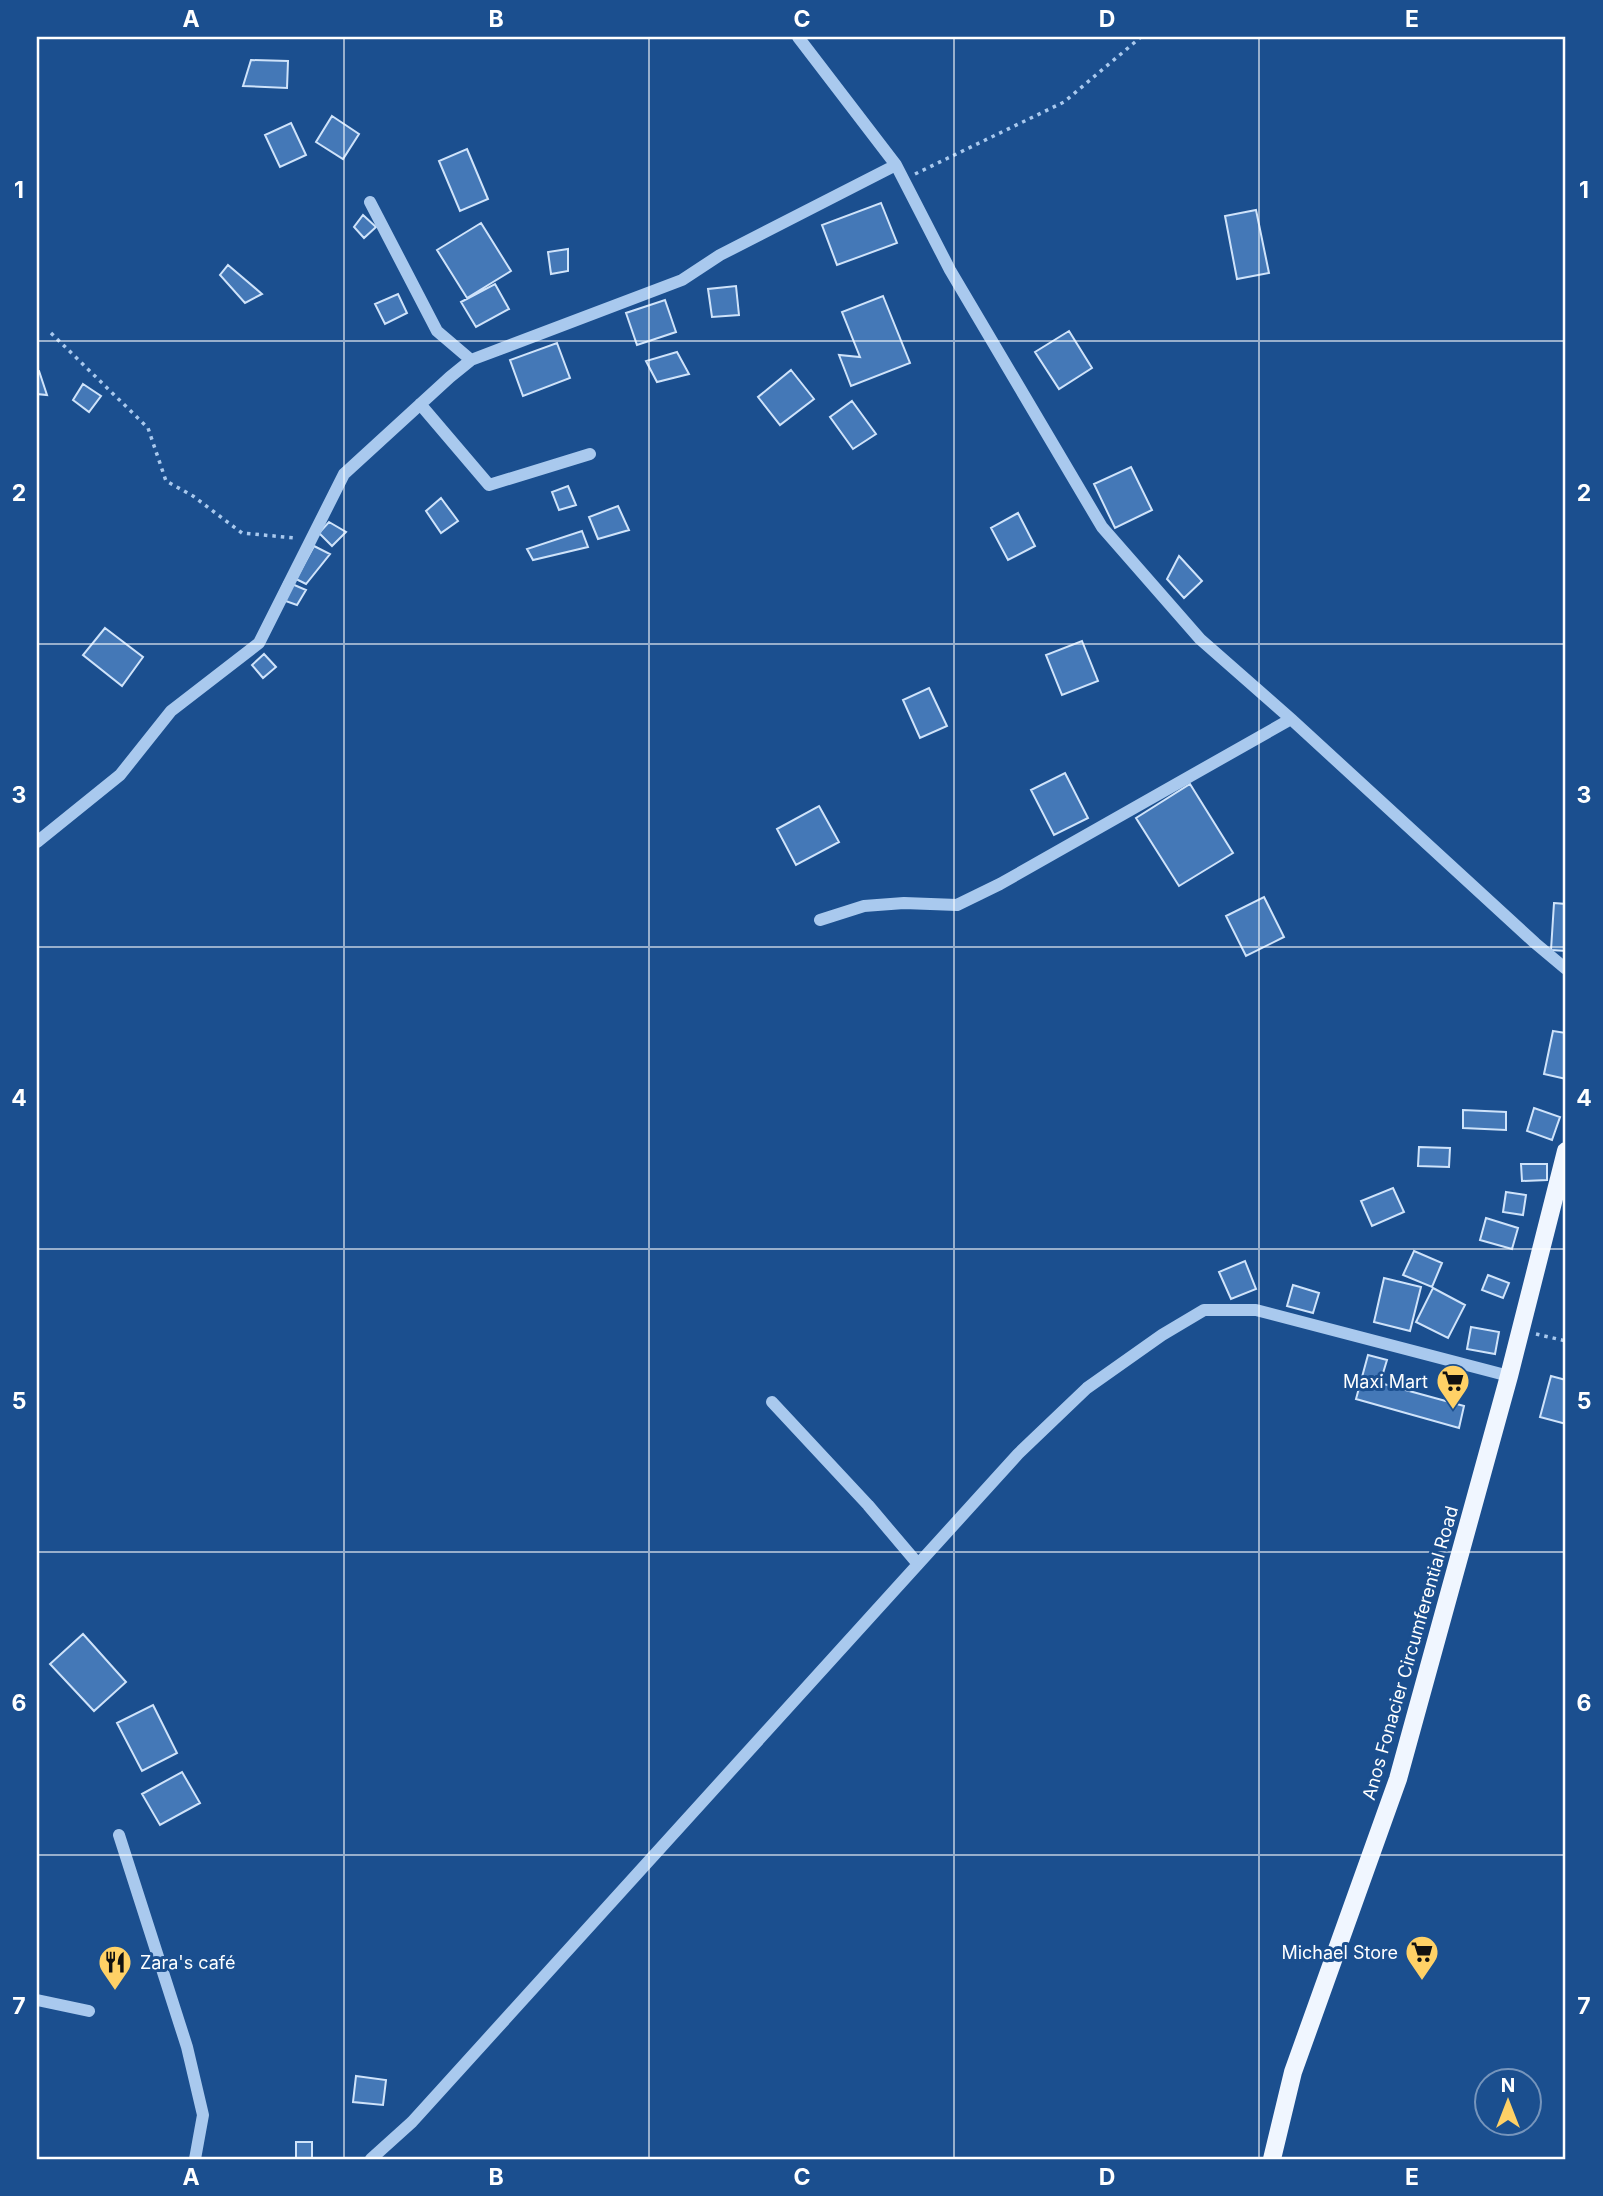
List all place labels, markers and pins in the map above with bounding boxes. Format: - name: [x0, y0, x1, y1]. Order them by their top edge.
- supermarket icon: Maxi Mart: [1434, 1362, 1472, 1411]
- place label: Maxi Mart: [1343, 1371, 1428, 1392]
- supermarket icon: Michael Store: [1403, 1933, 1441, 1982]
- place label: Michael Store: [1281, 1942, 1398, 1963]
- restaurant icon: Zara's café: [96, 1943, 134, 1992]
- place label: Zara's café: [140, 1952, 235, 1973]

